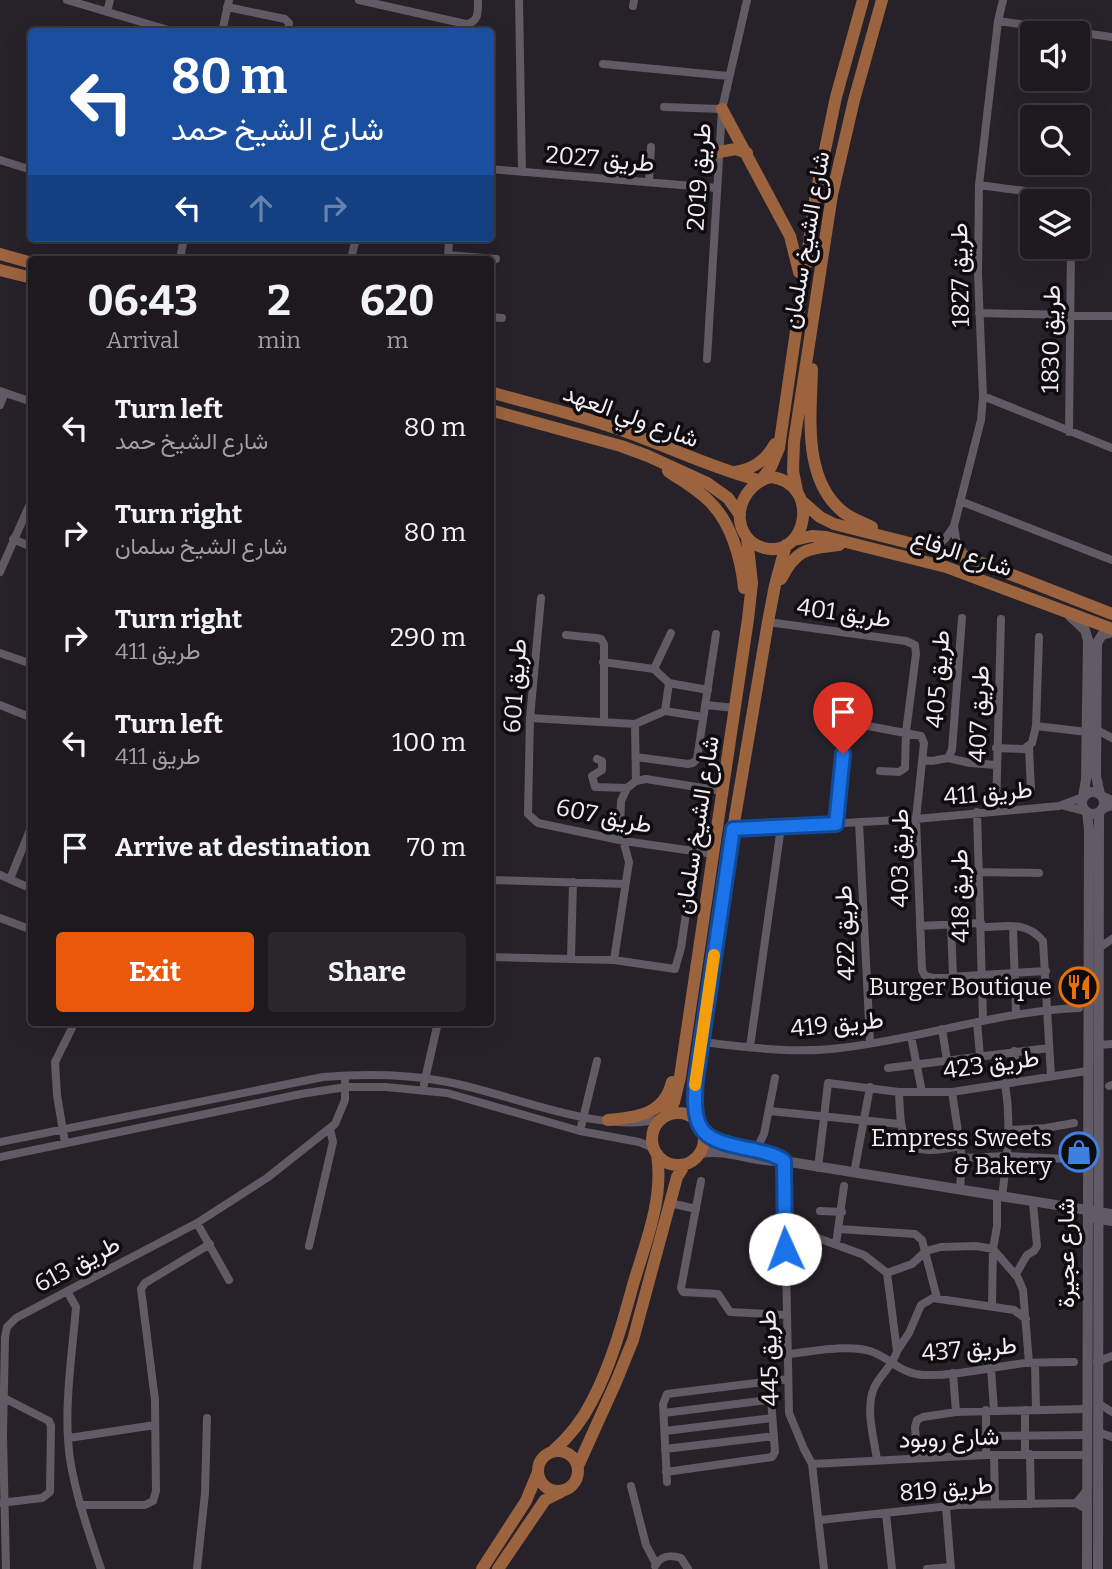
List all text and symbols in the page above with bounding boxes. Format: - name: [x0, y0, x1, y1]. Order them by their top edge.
- map controls: [1020, 21, 1090, 259]
- button: sound: [1020, 21, 1090, 91]
- text: 80 m: [171, 47, 287, 106]
- icon: left: [56, 56, 147, 147]
- button: search: [1020, 105, 1090, 175]
- text: شارع الشيخ حمد: [171, 110, 384, 148]
- street label: طريق 2019: [681, 122, 718, 232]
- street label: طريق 2027: [544, 140, 656, 179]
- street label: شارع الشيخ سلمان: [777, 149, 838, 332]
- icon: left: [169, 189, 207, 227]
- icon: ahead: [242, 189, 280, 227]
- icon: right: [315, 189, 353, 227]
- button: layers: [1020, 189, 1090, 259]
- street label: طريق 1827: [945, 222, 976, 328]
- text: 06:43: [87, 276, 198, 326]
- text: 2: [267, 276, 291, 326]
- text: 620: [360, 276, 435, 326]
- street label: طريق 1830: [1036, 285, 1067, 393]
- text: Arrival: [106, 326, 179, 354]
- text: min: [257, 326, 301, 354]
- text: m: [386, 326, 408, 354]
- street label: شارع ولي العهد: [558, 379, 702, 458]
- text: Turn left: [115, 394, 223, 425]
- icon: left: [56, 409, 94, 447]
- text: 80 m: [404, 412, 466, 443]
- text: شارع الشيخ حمد: [115, 427, 268, 455]
- text: Turn right: [115, 499, 242, 530]
- icon: right: [56, 514, 94, 552]
- text: 80 m: [404, 517, 466, 548]
- street label: شارع الرفاع: [908, 524, 1016, 584]
- text: شارع الشيخ سلمان: [115, 532, 287, 560]
- street label: طريق 401: [795, 593, 893, 634]
- text: Turn right: [115, 604, 242, 635]
- icon: right: [56, 619, 94, 657]
- text: 290 m: [390, 622, 466, 653]
- street label: طريق 405: [921, 629, 956, 729]
- text: طريق 411: [115, 637, 200, 665]
- street label: طريق 601: [498, 638, 533, 734]
- street label: طريق 407: [963, 665, 996, 763]
- pin: [813, 682, 873, 754]
- icon: arrive: [824, 693, 862, 731]
- text: Turn left: [115, 709, 223, 740]
- icon: left: [56, 724, 94, 762]
- text: 100 m: [392, 727, 466, 758]
- street label: شارع الشيخ سلمان: [669, 734, 728, 917]
- text: طريق 411: [115, 742, 200, 770]
- street label: طريق 411: [942, 775, 1034, 812]
- street label: طريق 607: [553, 793, 654, 840]
- street label: طريق 403: [886, 809, 915, 907]
- icon: arrive: [56, 829, 94, 867]
- text: Arrive at destination: [115, 832, 370, 863]
- text: 70 m: [407, 832, 466, 863]
- street label: طريق 418: [945, 849, 976, 943]
- street label: طريق 422: [829, 885, 862, 981]
- button: Exit: [56, 932, 254, 1012]
- button: Share: [268, 932, 466, 1012]
- restaurant icon: Burger Boutique: [1058, 966, 1100, 1008]
- place label: Burger Boutique: [869, 973, 1052, 1001]
- street label: طريق 419: [789, 1005, 885, 1044]
- street label: طريق 423: [941, 1043, 1041, 1086]
- place label: Empress Sweets & Bakery: [871, 1124, 1052, 1180]
- shop icon: Empress Sweets & Bakery: [1058, 1131, 1100, 1173]
- street label: شارع عجيرة: [1052, 1198, 1082, 1308]
- position arrow: [748, 1212, 822, 1286]
- street label: طريق 613: [29, 1230, 125, 1299]
- street label: طريق 445: [753, 1309, 786, 1407]
- street label: طريق 437: [920, 1331, 1018, 1368]
- street label: شارع روبود: [898, 1422, 1000, 1456]
- street label: طريق 819: [898, 1471, 994, 1508]

